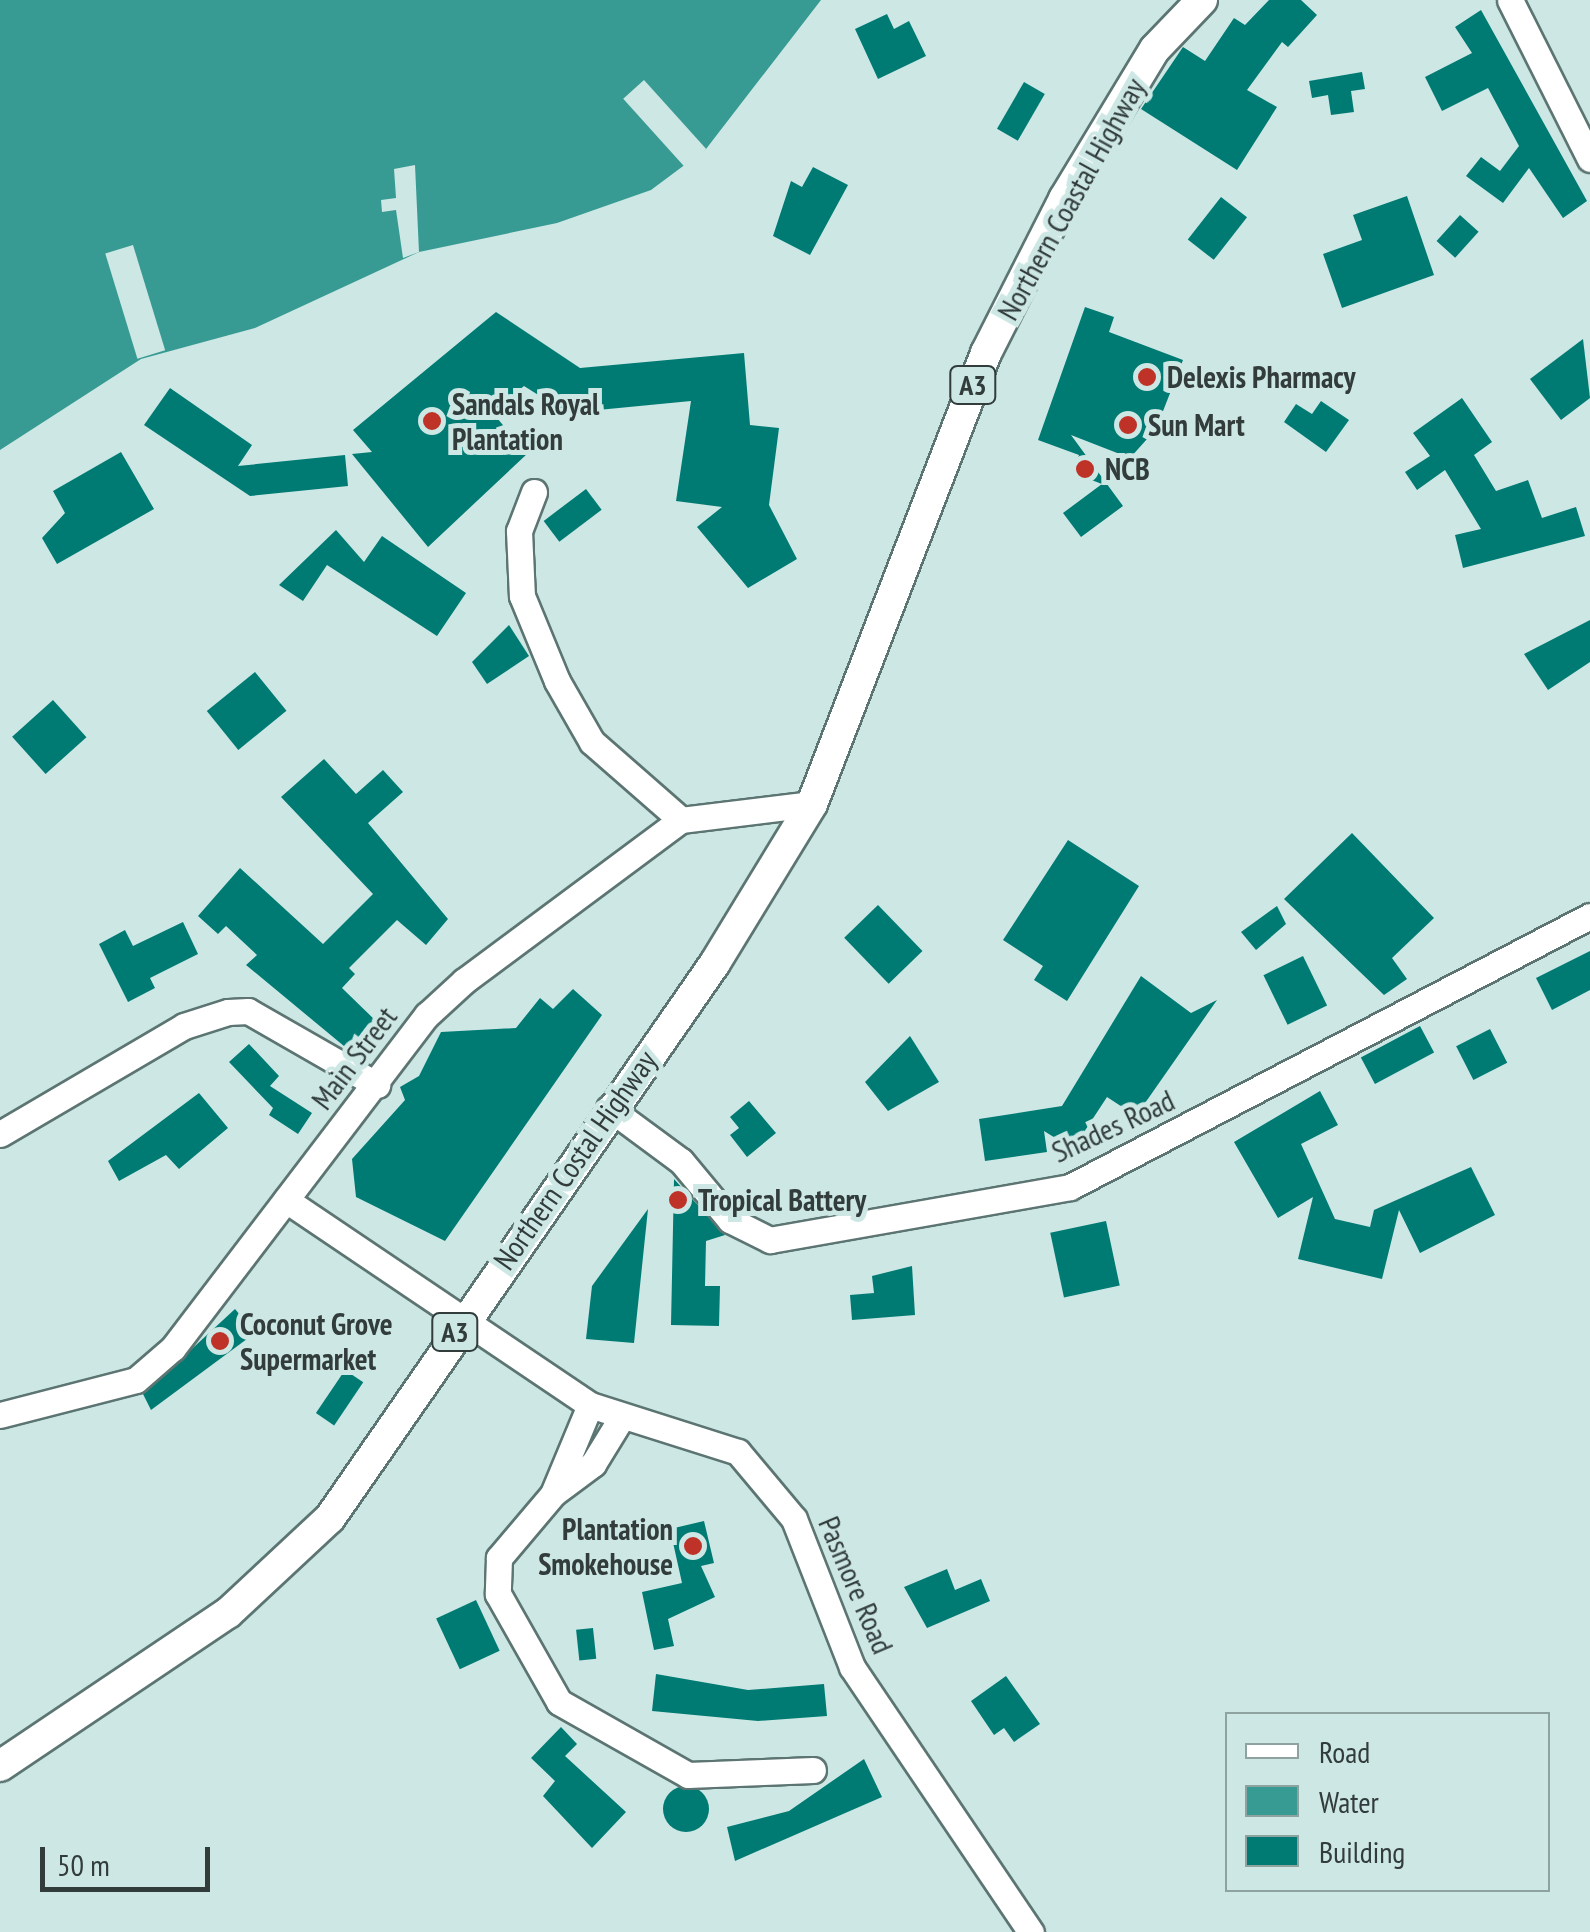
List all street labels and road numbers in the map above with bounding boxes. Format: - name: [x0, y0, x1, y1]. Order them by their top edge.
- street label: Northern Coastal Highway: [990, 72, 1152, 326]
- road number: A3: [948, 362, 998, 408]
- street label: Main Street: [304, 1000, 404, 1116]
- street label: Northern Costal Highway: [486, 1044, 664, 1276]
- street label: Shades Road: [1046, 1082, 1180, 1170]
- road number: A3: [430, 1309, 480, 1355]
- street label: Pasmore Road: [811, 1511, 901, 1659]

